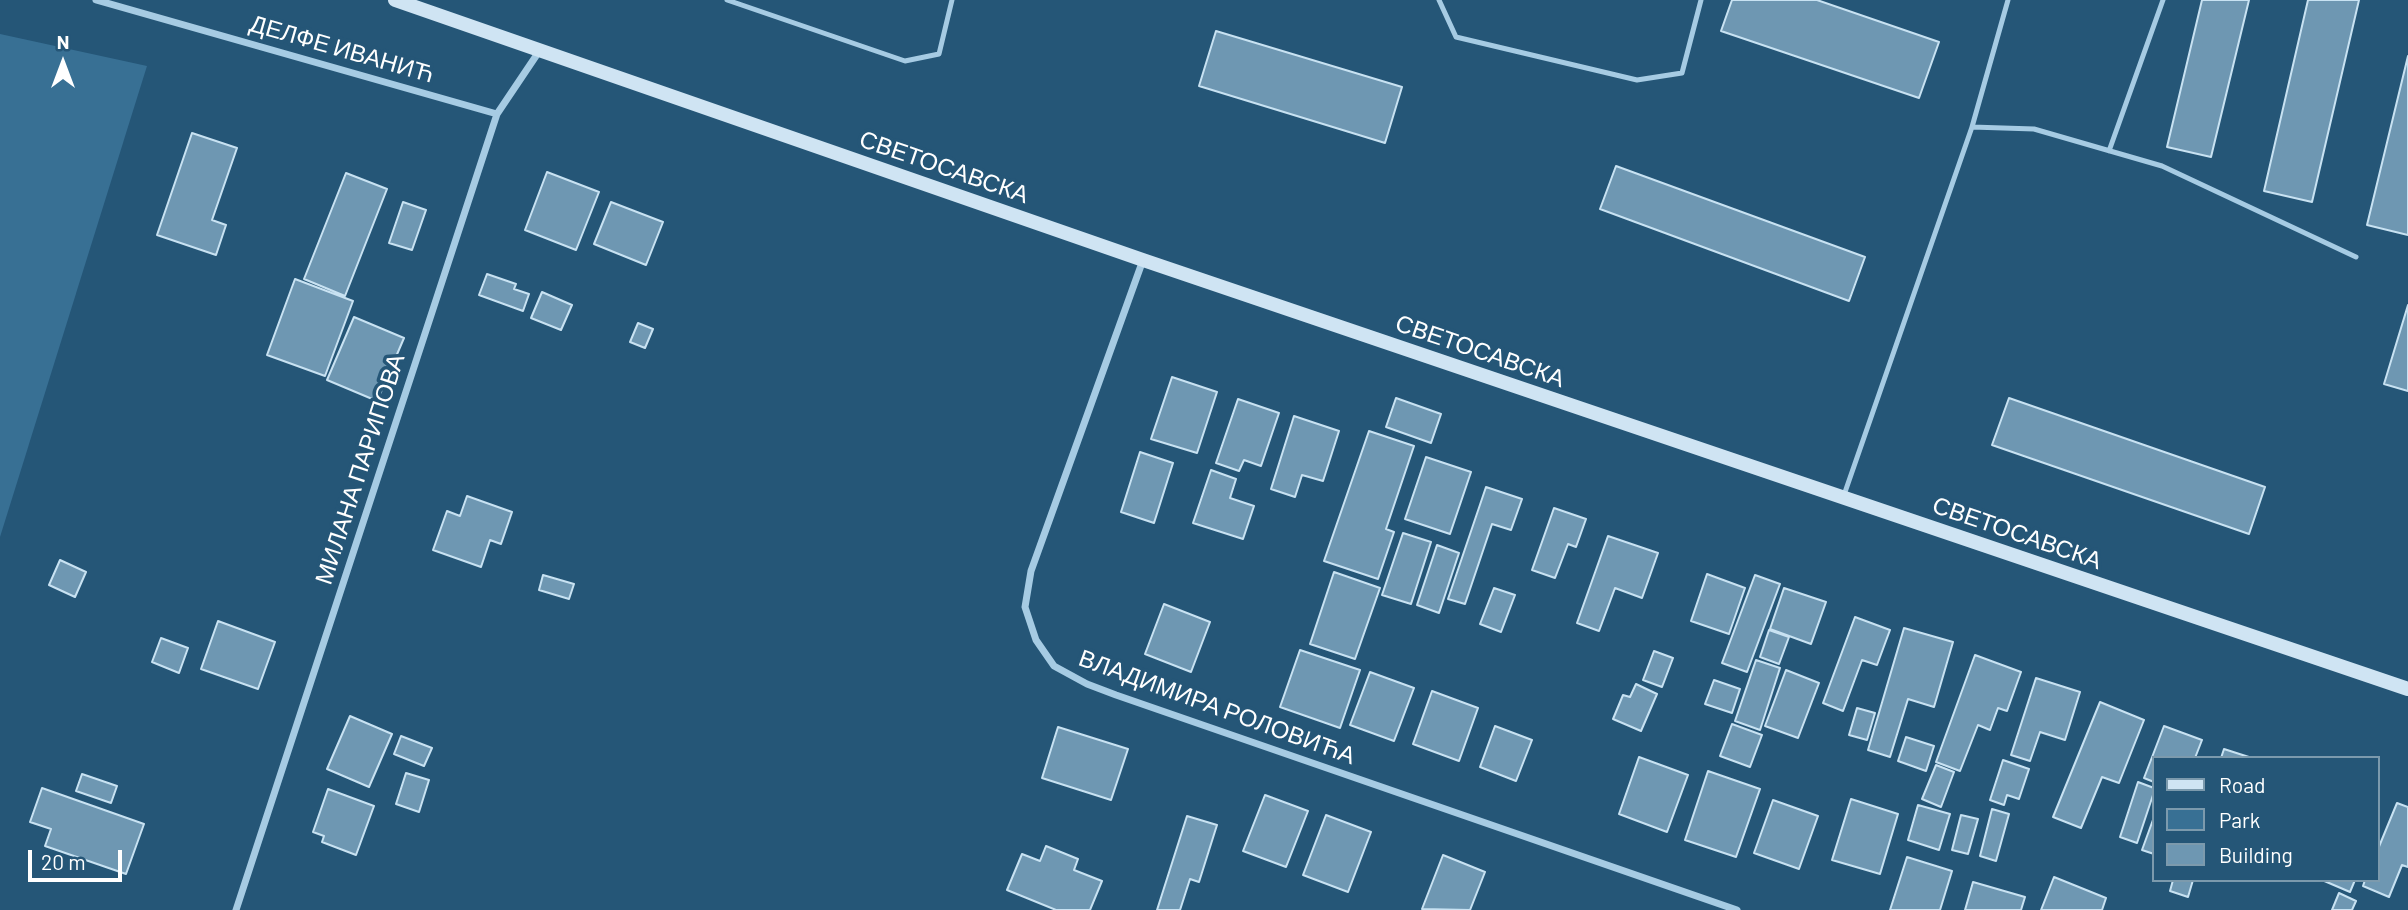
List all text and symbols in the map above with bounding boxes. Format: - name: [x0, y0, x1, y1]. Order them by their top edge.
- street label: ДЕЛФЕ ИВАНИЋ: [247, 9, 437, 89]
- north arrow: [28, 28, 98, 98]
- text: N: [57, 30, 69, 53]
- street label: СВЕТОСАВСКА: [856, 125, 1032, 209]
- street label: СВЕТОСАВСКА: [1392, 309, 1568, 393]
- street label: МИЛАНА ПАРИПОВА: [309, 350, 411, 588]
- street label: СВЕТОСАВСКА: [1929, 491, 2105, 575]
- street label: ВЛАДИМИРА РОЛОВИЋА: [1075, 643, 1359, 771]
- legend: [2152, 756, 2380, 882]
- text: Road: [2219, 772, 2265, 797]
- text: Park: [2219, 807, 2260, 832]
- scale bar: [32, 836, 126, 880]
- text: Building: [2219, 842, 2293, 867]
- text: 20 m: [41, 849, 86, 874]

